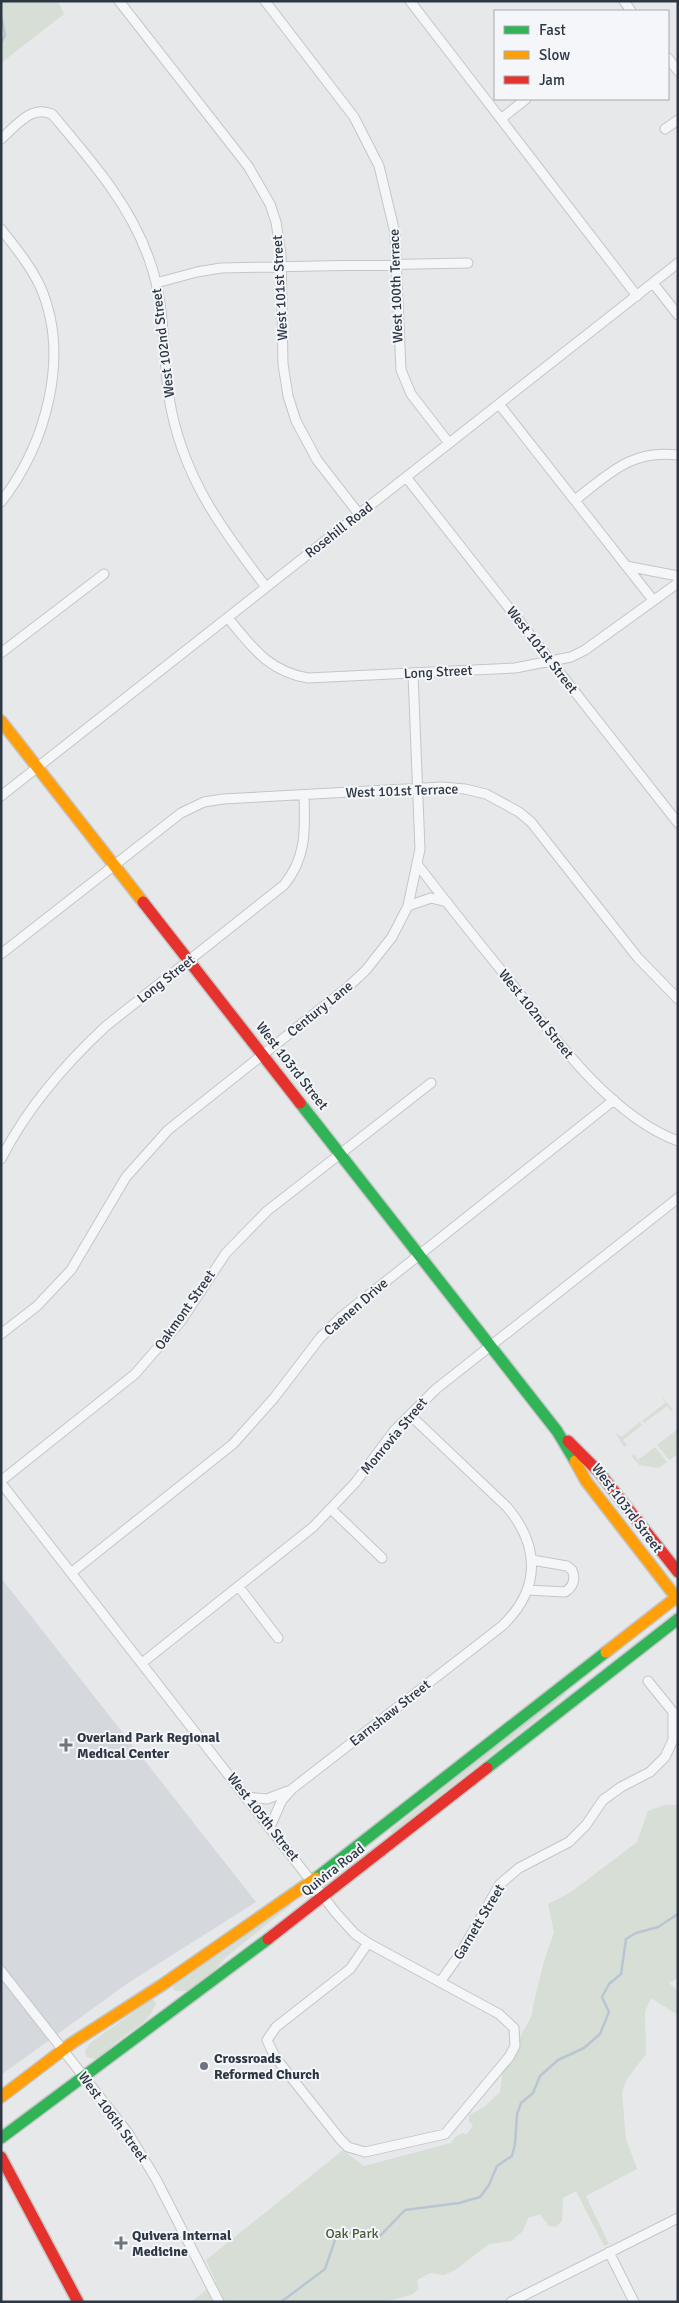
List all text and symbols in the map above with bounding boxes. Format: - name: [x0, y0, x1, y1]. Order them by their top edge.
- legend: [494, 10, 669, 100]
- text: Fast: [539, 21, 566, 39]
- text: Slow: [539, 46, 570, 64]
- text: Jam: [539, 71, 565, 89]
- street label: West 100th Terrace: [386, 229, 406, 343]
- street label: West 101st Street: [269, 235, 291, 341]
- street label: West 102nd Street: [148, 287, 178, 399]
- street label: Rosehill Road: [302, 498, 376, 562]
- street label: West 101st Street: [503, 603, 581, 697]
- street label: Long Street: [403, 662, 473, 682]
- street label: West 101st Terrace: [345, 781, 459, 801]
- street label: Long Street: [134, 951, 198, 1007]
- street label: West 102nd Street: [495, 966, 577, 1062]
- street label: Century Lane: [284, 977, 356, 1041]
- street label: West 103rd Street: [252, 1019, 332, 1114]
- street label: Oakmont Street: [151, 1267, 219, 1353]
- street label: Caenen Drive: [321, 1275, 391, 1339]
- street label: Monrovia Street: [357, 1394, 431, 1478]
- street label: West 103rd Street: [588, 1460, 666, 1556]
- street label: Earnshaw Street: [346, 1676, 434, 1750]
- place label: Overland Park Regional Medical Center: [77, 1729, 221, 1762]
- marker: Overland Park Regional Medical Center: [59, 1738, 73, 1752]
- street label: West 105th Street: [223, 1770, 303, 1865]
- street label: Quivira Road: [298, 1840, 368, 1900]
- street label: Garnett Street: [450, 1881, 508, 1963]
- place label: Crossroads Reformed Church: [214, 2050, 320, 2083]
- marker: Crossroads Reformed Church: [198, 2060, 210, 2072]
- street label: West 106th Street: [75, 2069, 151, 2165]
- park label: Oak Park: [325, 2225, 379, 2242]
- place label: Quivera Internal Medicine: [132, 2227, 232, 2260]
- marker: Quivera Internal Medicine: [114, 2236, 128, 2250]

